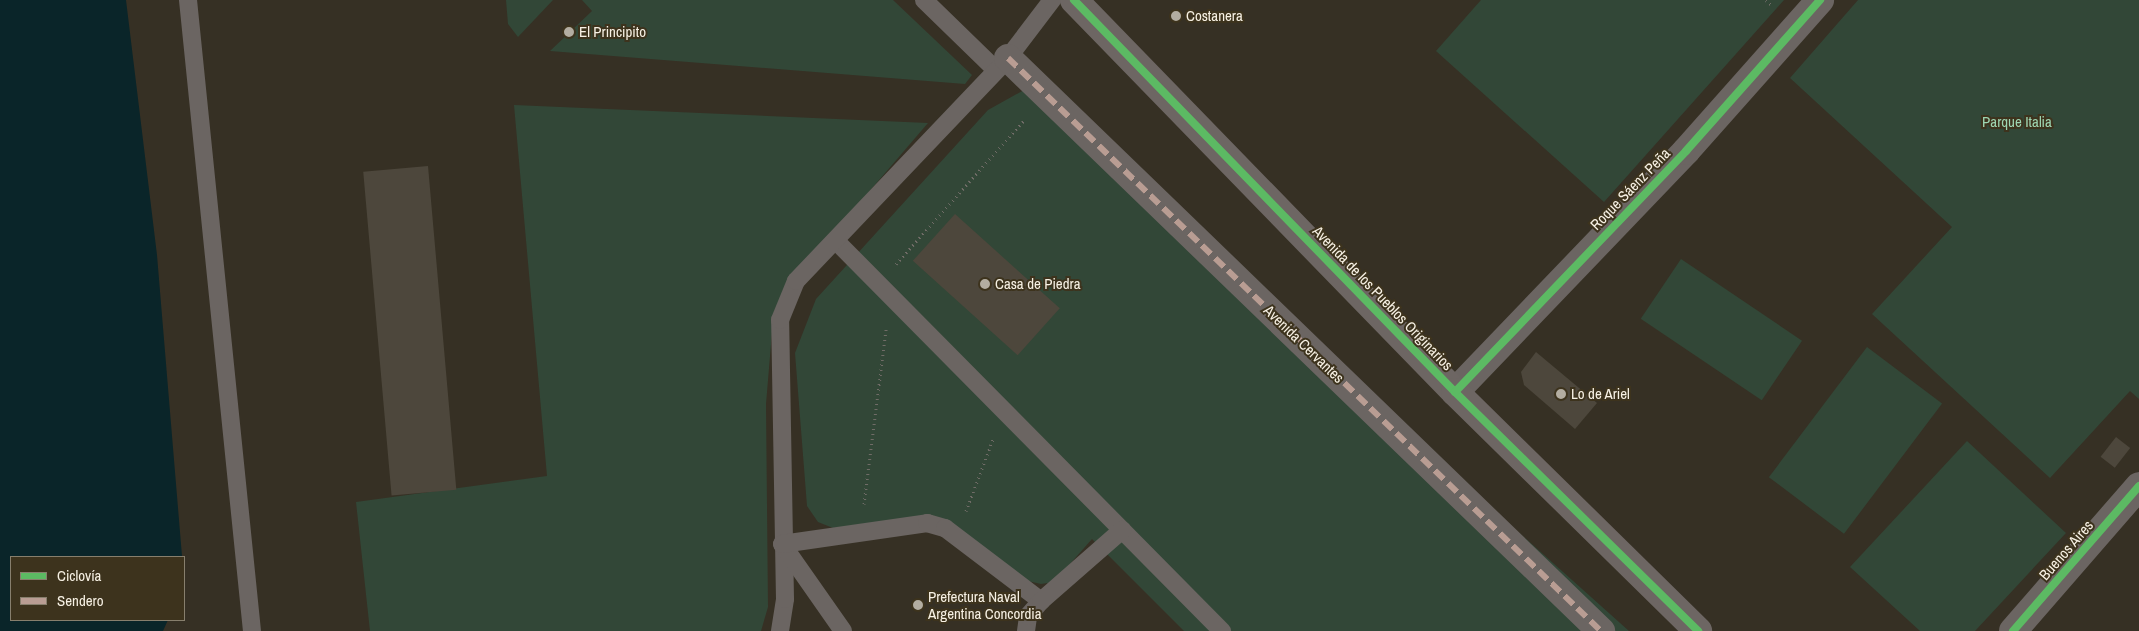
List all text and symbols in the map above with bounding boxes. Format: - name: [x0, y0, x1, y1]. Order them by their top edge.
- place label: Costanera: [1186, 7, 1243, 25]
- marker: Costanera: [1170, 10, 1182, 22]
- place label: El Principito: [579, 23, 646, 41]
- marker: El Principito: [563, 26, 575, 38]
- park label: Parque Italia: [1982, 113, 2052, 131]
- street label: Roque Sáenz Peña: [1586, 144, 1674, 234]
- street label: Avenida de los Pueblos Originarios: [1309, 222, 1457, 374]
- place label: Casa de Piedra: [995, 275, 1080, 293]
- marker: Casa de Piedra: [979, 278, 991, 290]
- street label: Avenida Cervantes: [1260, 301, 1348, 387]
- place label: Lo de Ariel: [1571, 385, 1630, 403]
- marker: Lo de Ariel: [1555, 388, 1567, 400]
- street label: Buenos Aires: [2035, 516, 2097, 584]
- legend: [10, 556, 185, 621]
- text: Ciclovía: [57, 565, 101, 586]
- place label: Prefectura Naval Argentina Concordia: [928, 587, 1042, 622]
- text: Sendero: [57, 590, 104, 611]
- marker: Prefectura Naval Argentina Concordia: [912, 599, 924, 611]

